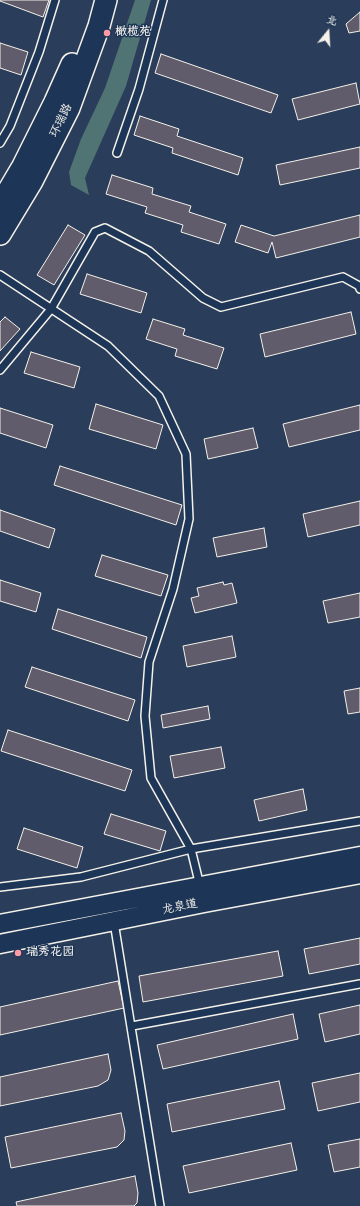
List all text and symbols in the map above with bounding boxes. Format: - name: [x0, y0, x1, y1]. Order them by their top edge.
- text: 北: [324, 10, 340, 31]
- north arrow: [308, 12, 348, 52]
- place label: 橄榄苑: [115, 26, 151, 40]
- marker: 橄榄苑: [102, 28, 112, 38]
- street label: 环瑞路: [48, 102, 76, 140]
- street label: 龙泉道: [161, 897, 199, 919]
- place label: 瑞秀花园: [26, 946, 74, 960]
- marker: 瑞秀花园: [13, 948, 23, 958]

